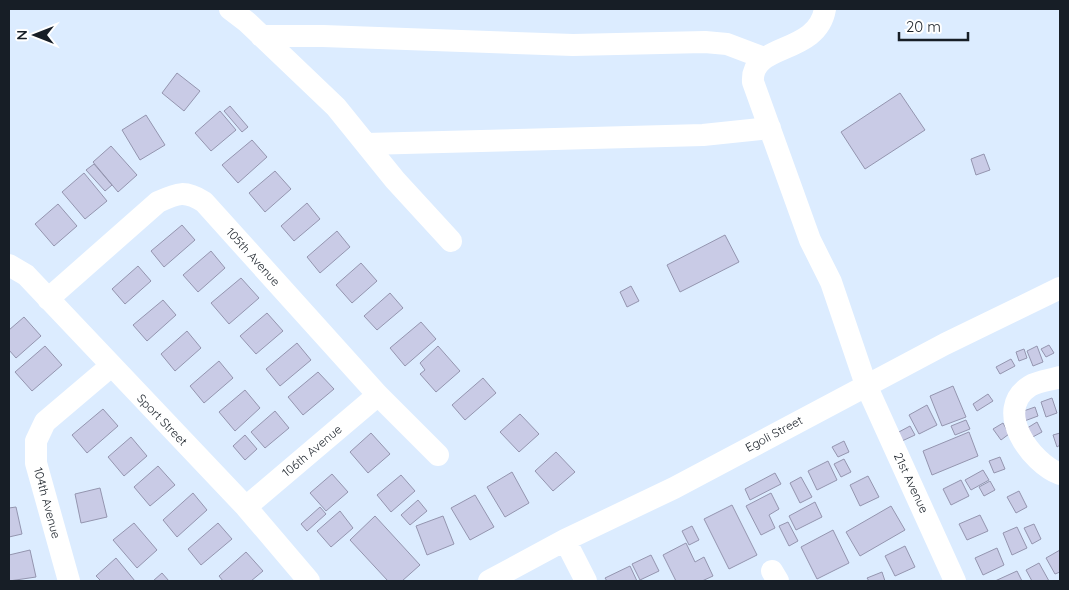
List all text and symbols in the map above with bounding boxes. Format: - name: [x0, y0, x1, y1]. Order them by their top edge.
- north arrow: [10, 10, 60, 60]
- scale bar: [899, 10, 968, 42]
- text: 20 m: [906, 17, 941, 36]
- text: N: [13, 30, 31, 40]
- street label: 105th Avenue: [223, 224, 284, 289]
- street label: Sport Street: [134, 391, 191, 449]
- street label: Egoli Street: [743, 412, 805, 455]
- street label: 106th Avenue: [279, 421, 345, 480]
- street label: 21st Avenue: [891, 450, 932, 516]
- street label: 104th Avenue: [31, 466, 64, 540]

